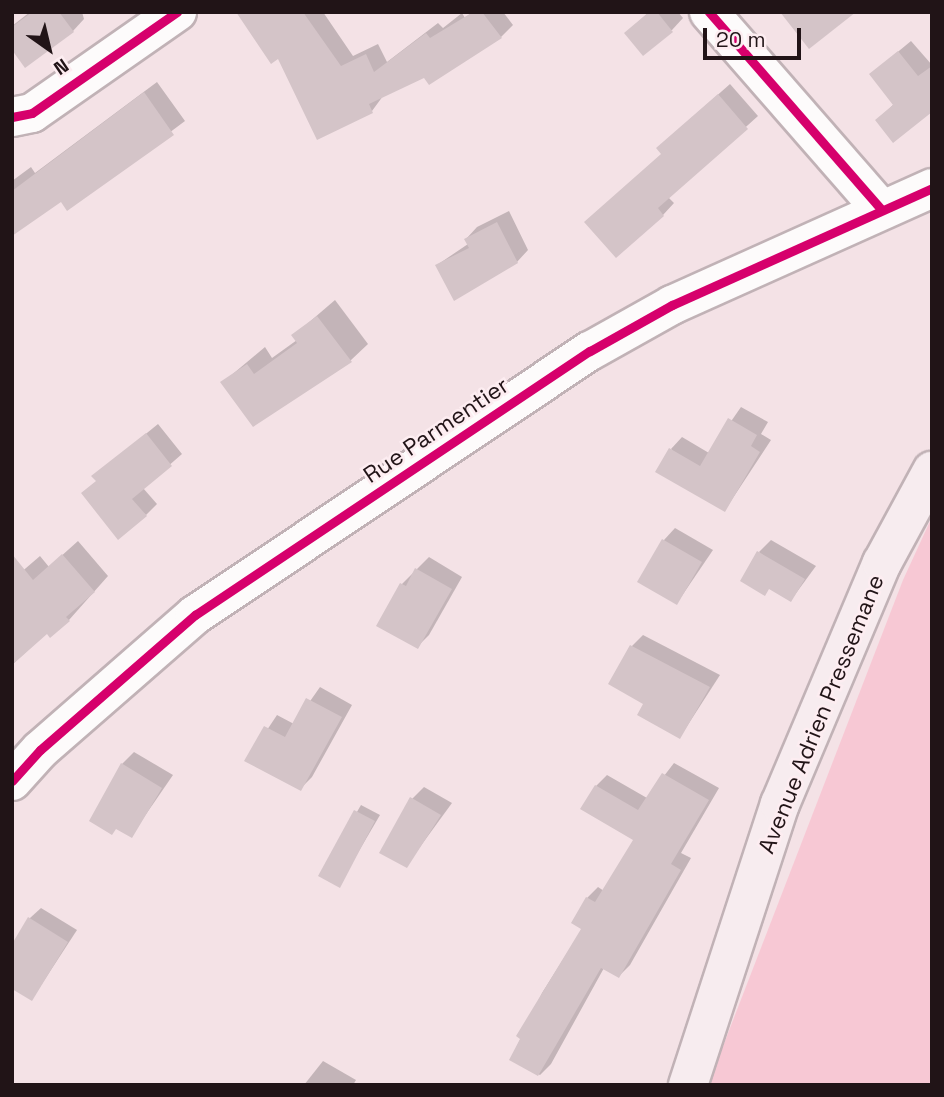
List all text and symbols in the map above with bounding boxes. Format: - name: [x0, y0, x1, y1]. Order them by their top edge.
- north arrow: [14, 14, 84, 84]
- scale bar: [706, 14, 804, 58]
- text: 20 m: [716, 26, 766, 53]
- text: N: [49, 53, 73, 81]
- street label: Rue Parmentier: [358, 371, 514, 489]
- street label: Avenue Adrien Pressemane: [752, 570, 890, 858]

